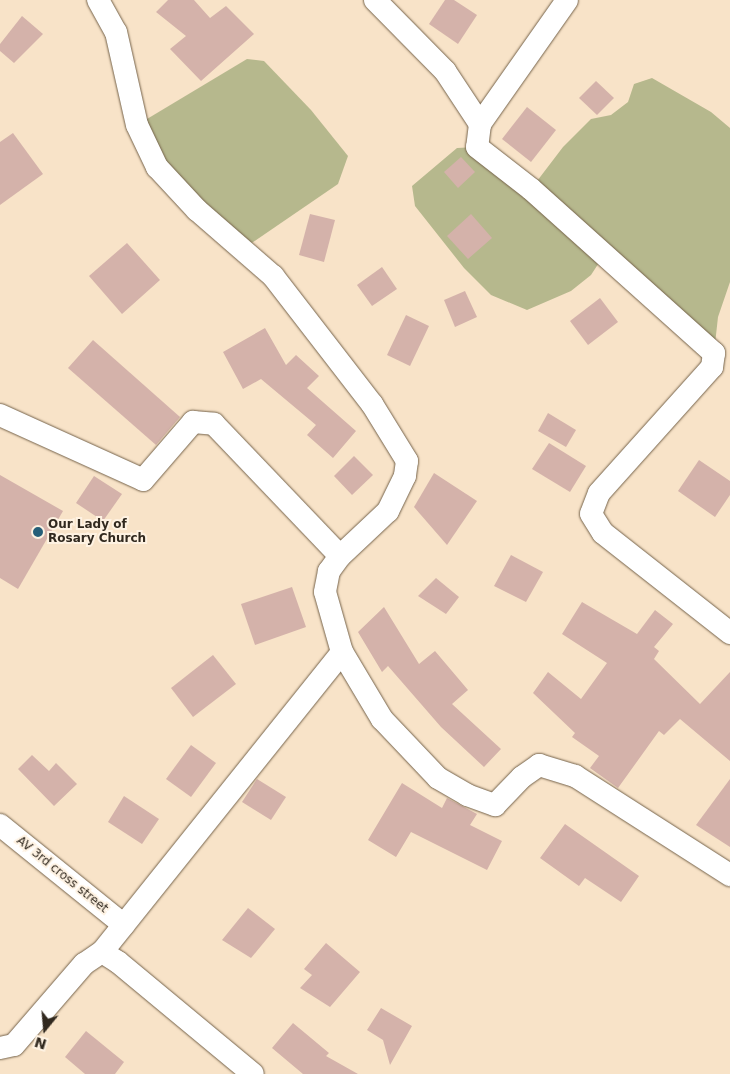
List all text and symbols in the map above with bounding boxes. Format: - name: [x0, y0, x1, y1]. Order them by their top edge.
- place label: Our Lady of Rosary Church: [48, 518, 146, 546]
- marker: Our Lady of Rosary Church: [32, 526, 44, 538]
- street label: AV 3rd cross street: [13, 834, 111, 916]
- north arrow: [20, 1004, 70, 1054]
- text: N: [33, 1034, 49, 1053]

